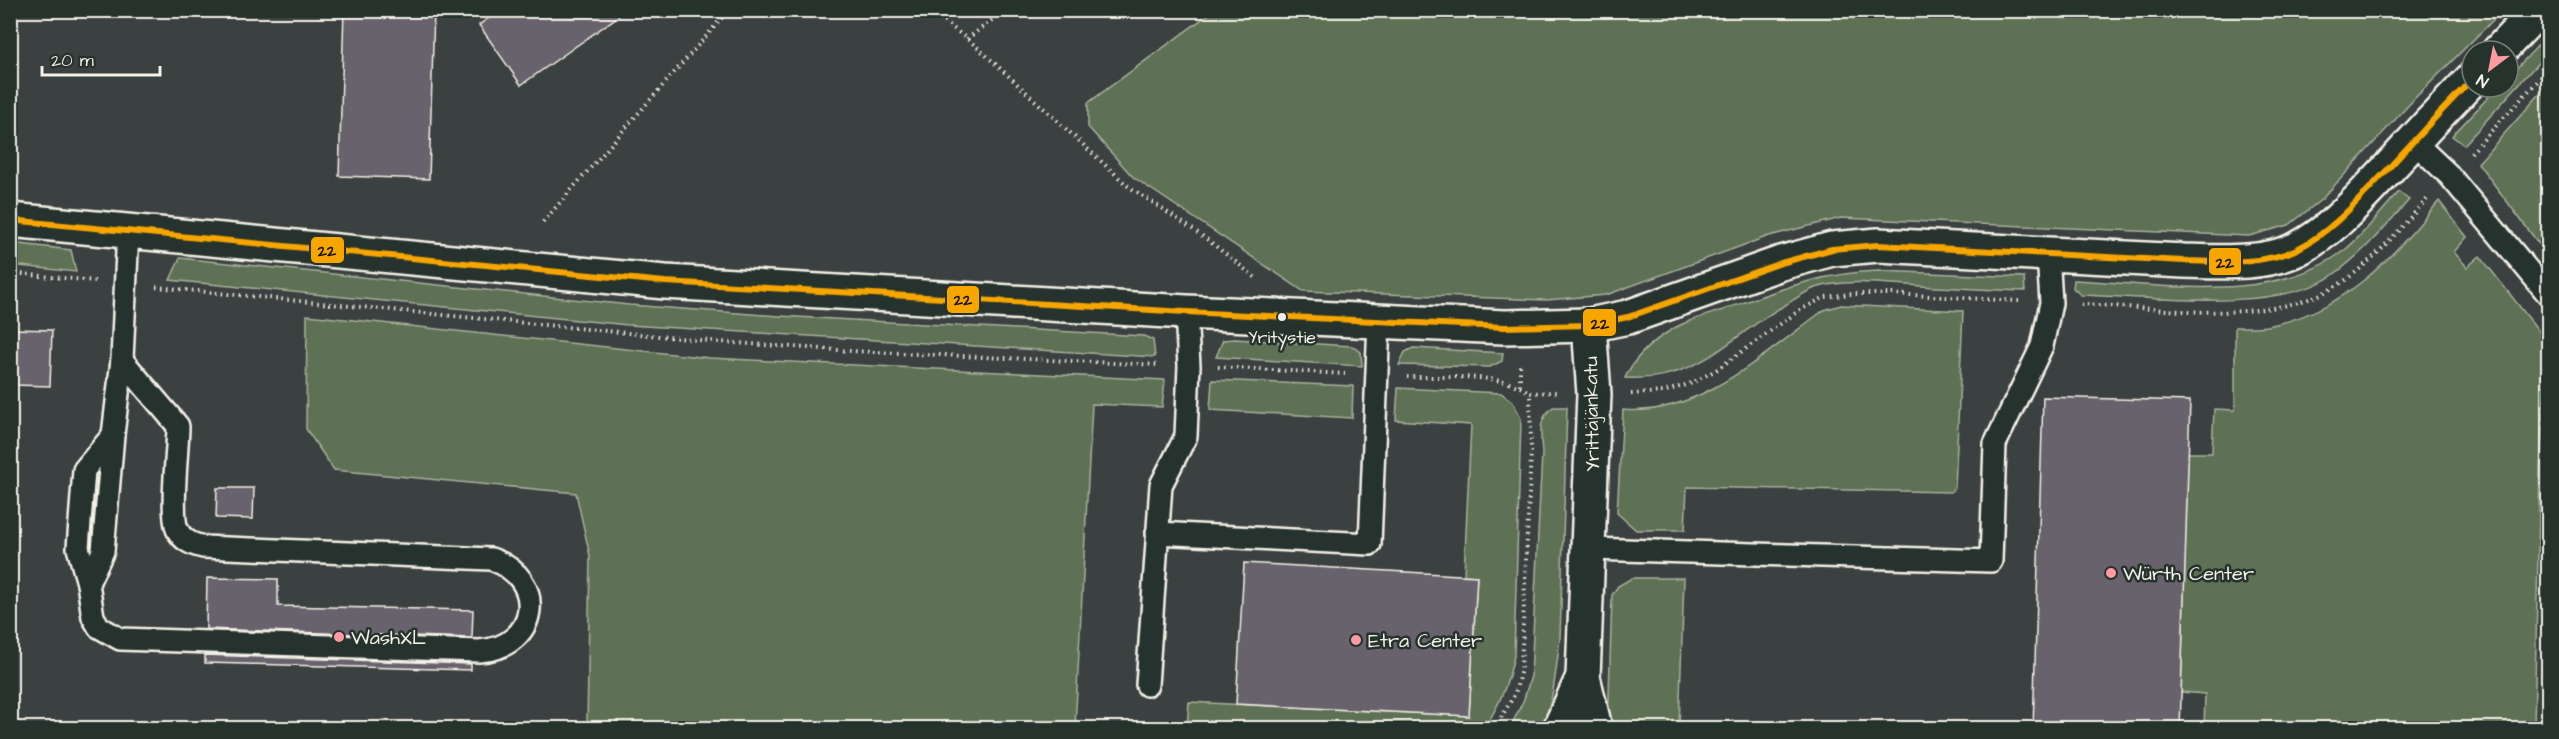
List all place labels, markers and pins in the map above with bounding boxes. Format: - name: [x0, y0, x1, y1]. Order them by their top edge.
- marker: Yritystie: [1276, 311, 1288, 323]
- place label: Yritystie: [1248, 325, 1316, 351]
- place label: Würth Center: [2123, 560, 2254, 588]
- marker: Würth Center: [2104, 566, 2118, 580]
- place label: WashXL: [351, 624, 426, 652]
- place label: Etra Center: [1368, 627, 1482, 655]
- marker: WashXL: [332, 630, 346, 644]
- marker: Etra Center: [1349, 633, 1363, 647]

